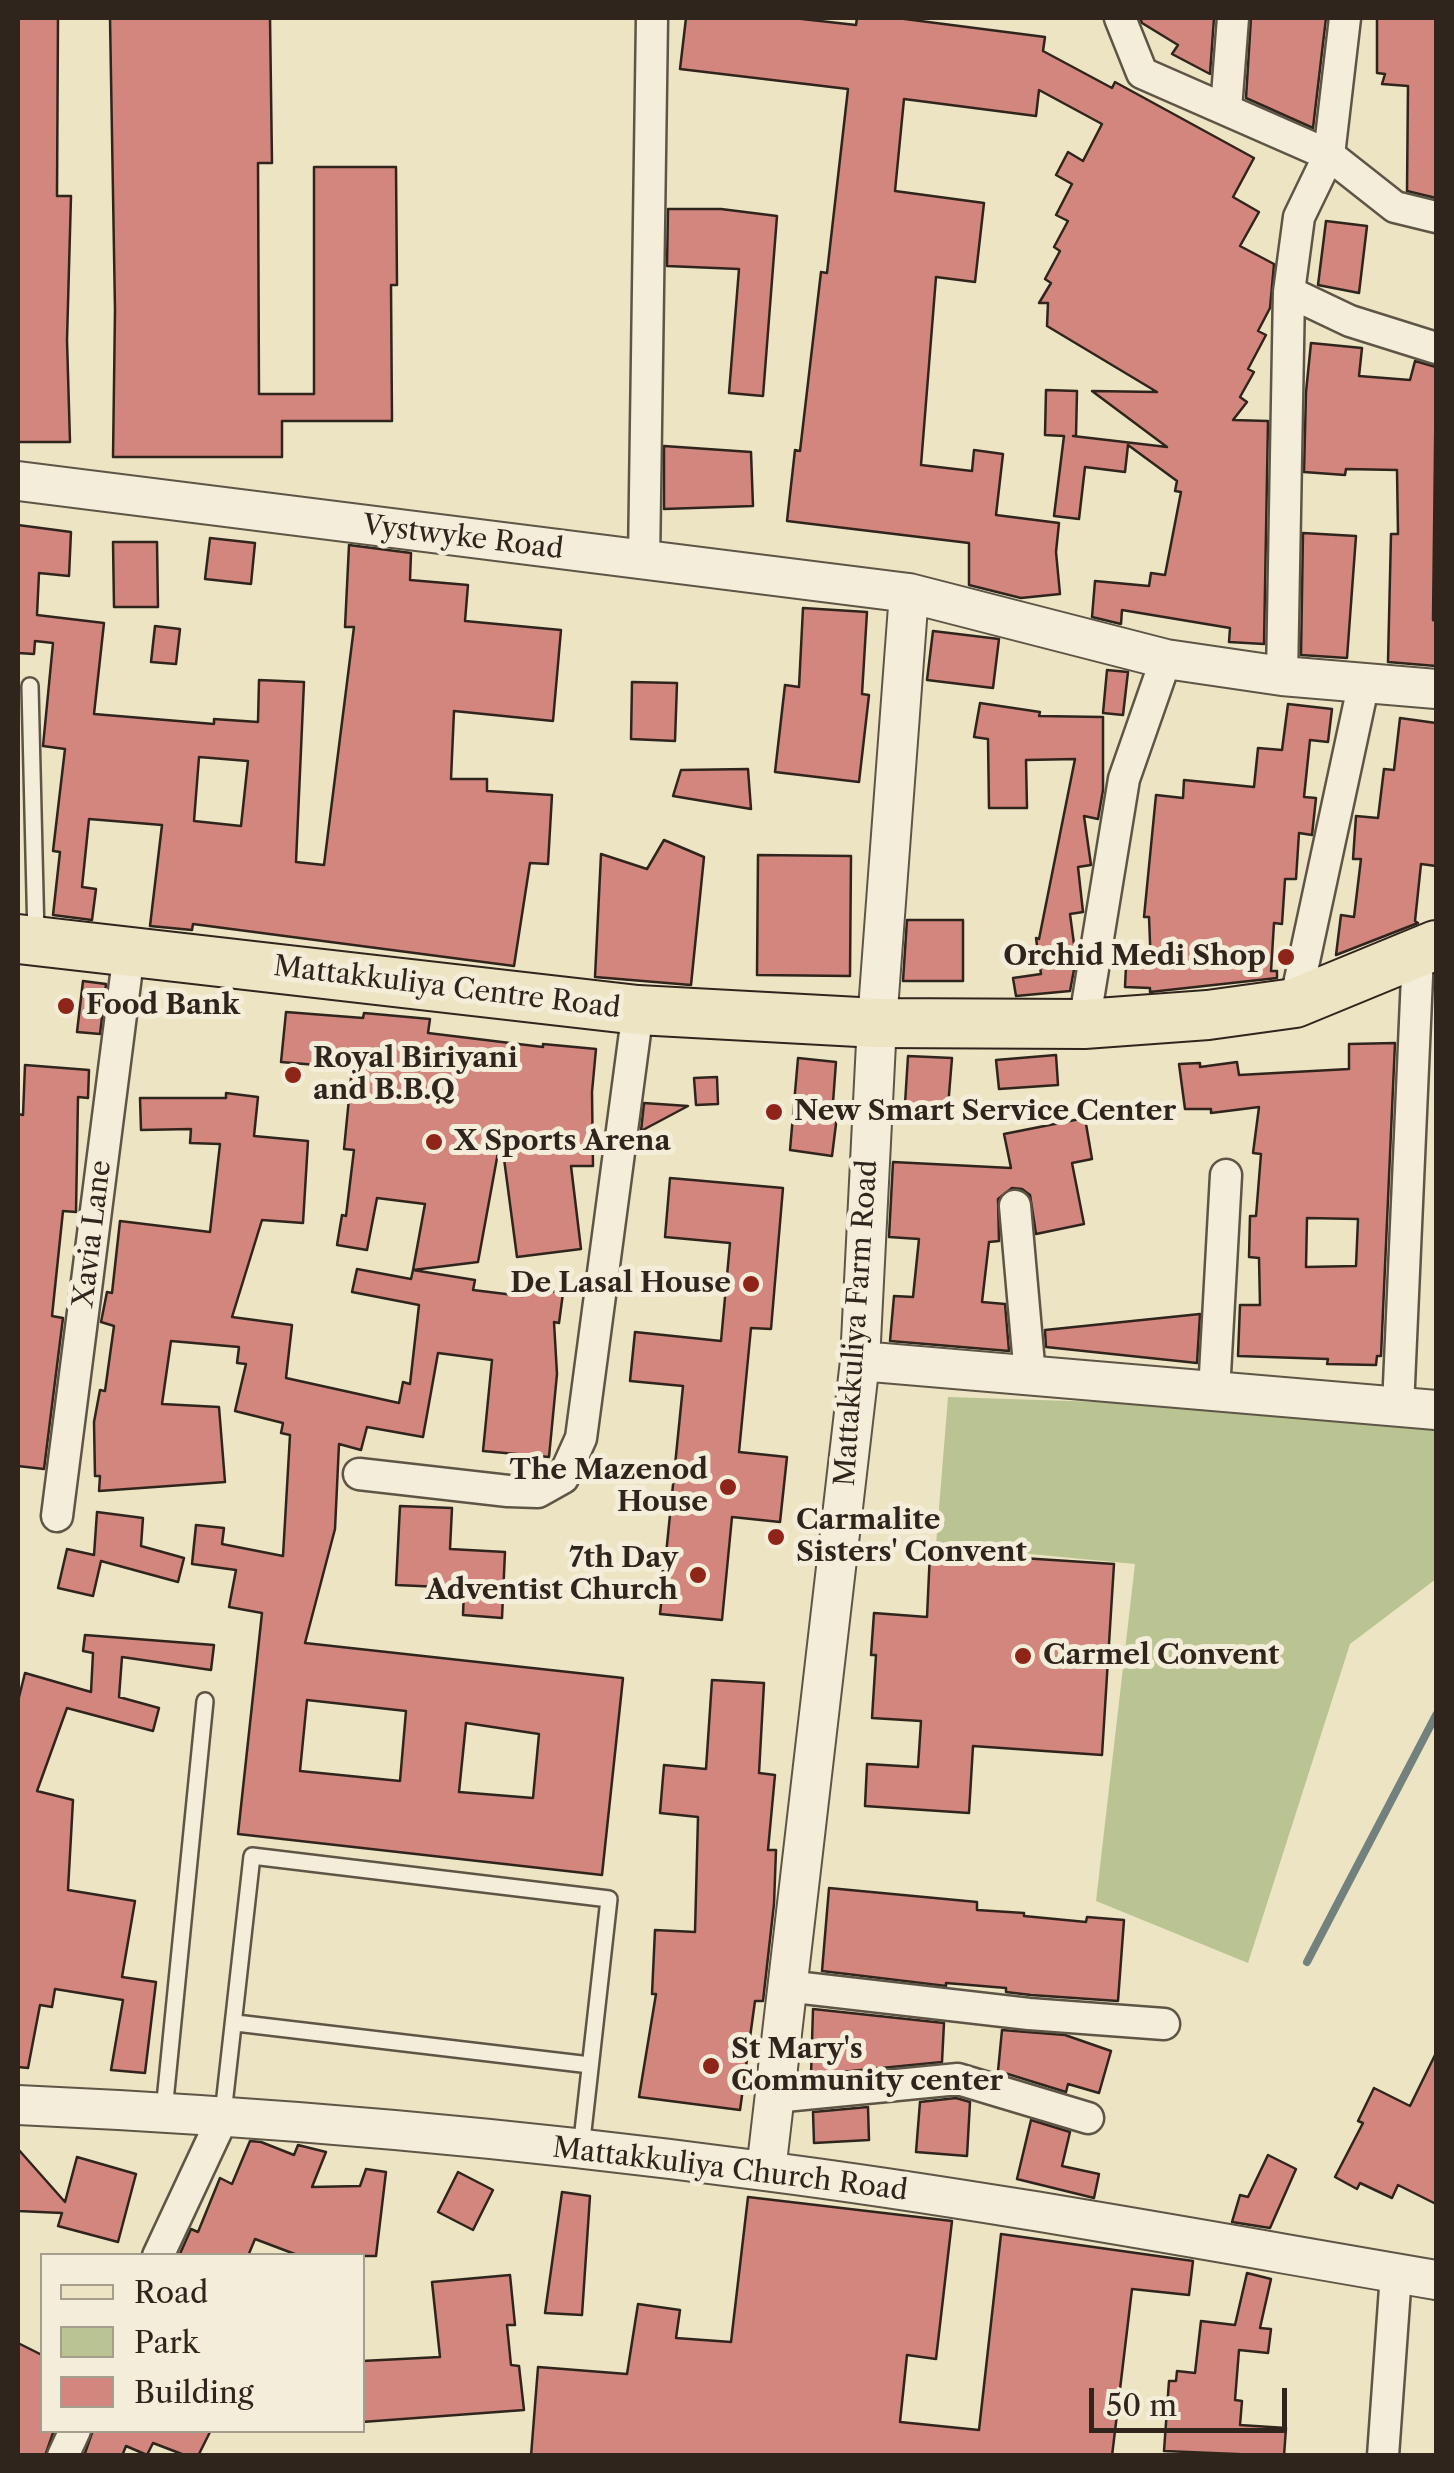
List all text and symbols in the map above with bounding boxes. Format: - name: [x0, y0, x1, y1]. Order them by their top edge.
- street label: Vystwyke Road: [361, 509, 565, 567]
- place label: Orchid Medi Shop: [1003, 940, 1266, 974]
- marker: Orchid Medi Shop: [1275, 946, 1297, 968]
- street label: Mattakkuliya Centre Road: [272, 950, 622, 1026]
- place label: Food Bank: [86, 989, 240, 1023]
- marker: Food Bank: [55, 995, 77, 1017]
- place label: Royal Biriyani and B.B.Q: [313, 1042, 518, 1108]
- marker: Royal Biriyani and B.B.Q: [282, 1064, 304, 1086]
- place label: New Smart Service Center: [794, 1095, 1176, 1129]
- marker: New Smart Service Center: [763, 1101, 785, 1123]
- place label: X Sports Arena: [454, 1125, 671, 1159]
- marker: X Sports Arena: [423, 1131, 445, 1153]
- street label: Xavia Lane: [67, 1158, 119, 1310]
- street label: Mattakkuliya Farm Road: [829, 1159, 885, 1487]
- place label: De Lasal House: [510, 1267, 731, 1301]
- marker: De Lasal House: [740, 1273, 762, 1295]
- place label: The Mazenod House: [510, 1454, 708, 1520]
- marker: The Mazenod House: [717, 1476, 739, 1498]
- place label: Carmalite Sisters' Convent: [796, 1504, 1027, 1570]
- marker: Carmalite Sisters' Convent: [765, 1526, 787, 1548]
- place label: 7th Day Adventist Church: [426, 1542, 678, 1608]
- marker: 7th Day Adventist Church: [687, 1564, 709, 1586]
- place label: Carmel Convent: [1043, 1639, 1279, 1673]
- marker: Carmel Convent: [1012, 1645, 1034, 1667]
- place label: St Mary's Community center: [731, 2033, 1003, 2099]
- marker: St Mary's Community center: [700, 2055, 722, 2077]
- street label: Mattakkuliya Church Road: [551, 2132, 909, 2208]
- legend: [40, 2253, 365, 2433]
- text: Road: [134, 2274, 208, 2311]
- text: Park: [134, 2324, 199, 2361]
- scale bar: [1094, 2368, 1292, 2430]
- text: Building: [134, 2374, 254, 2411]
- text: 50 m: [1106, 2387, 1177, 2424]

